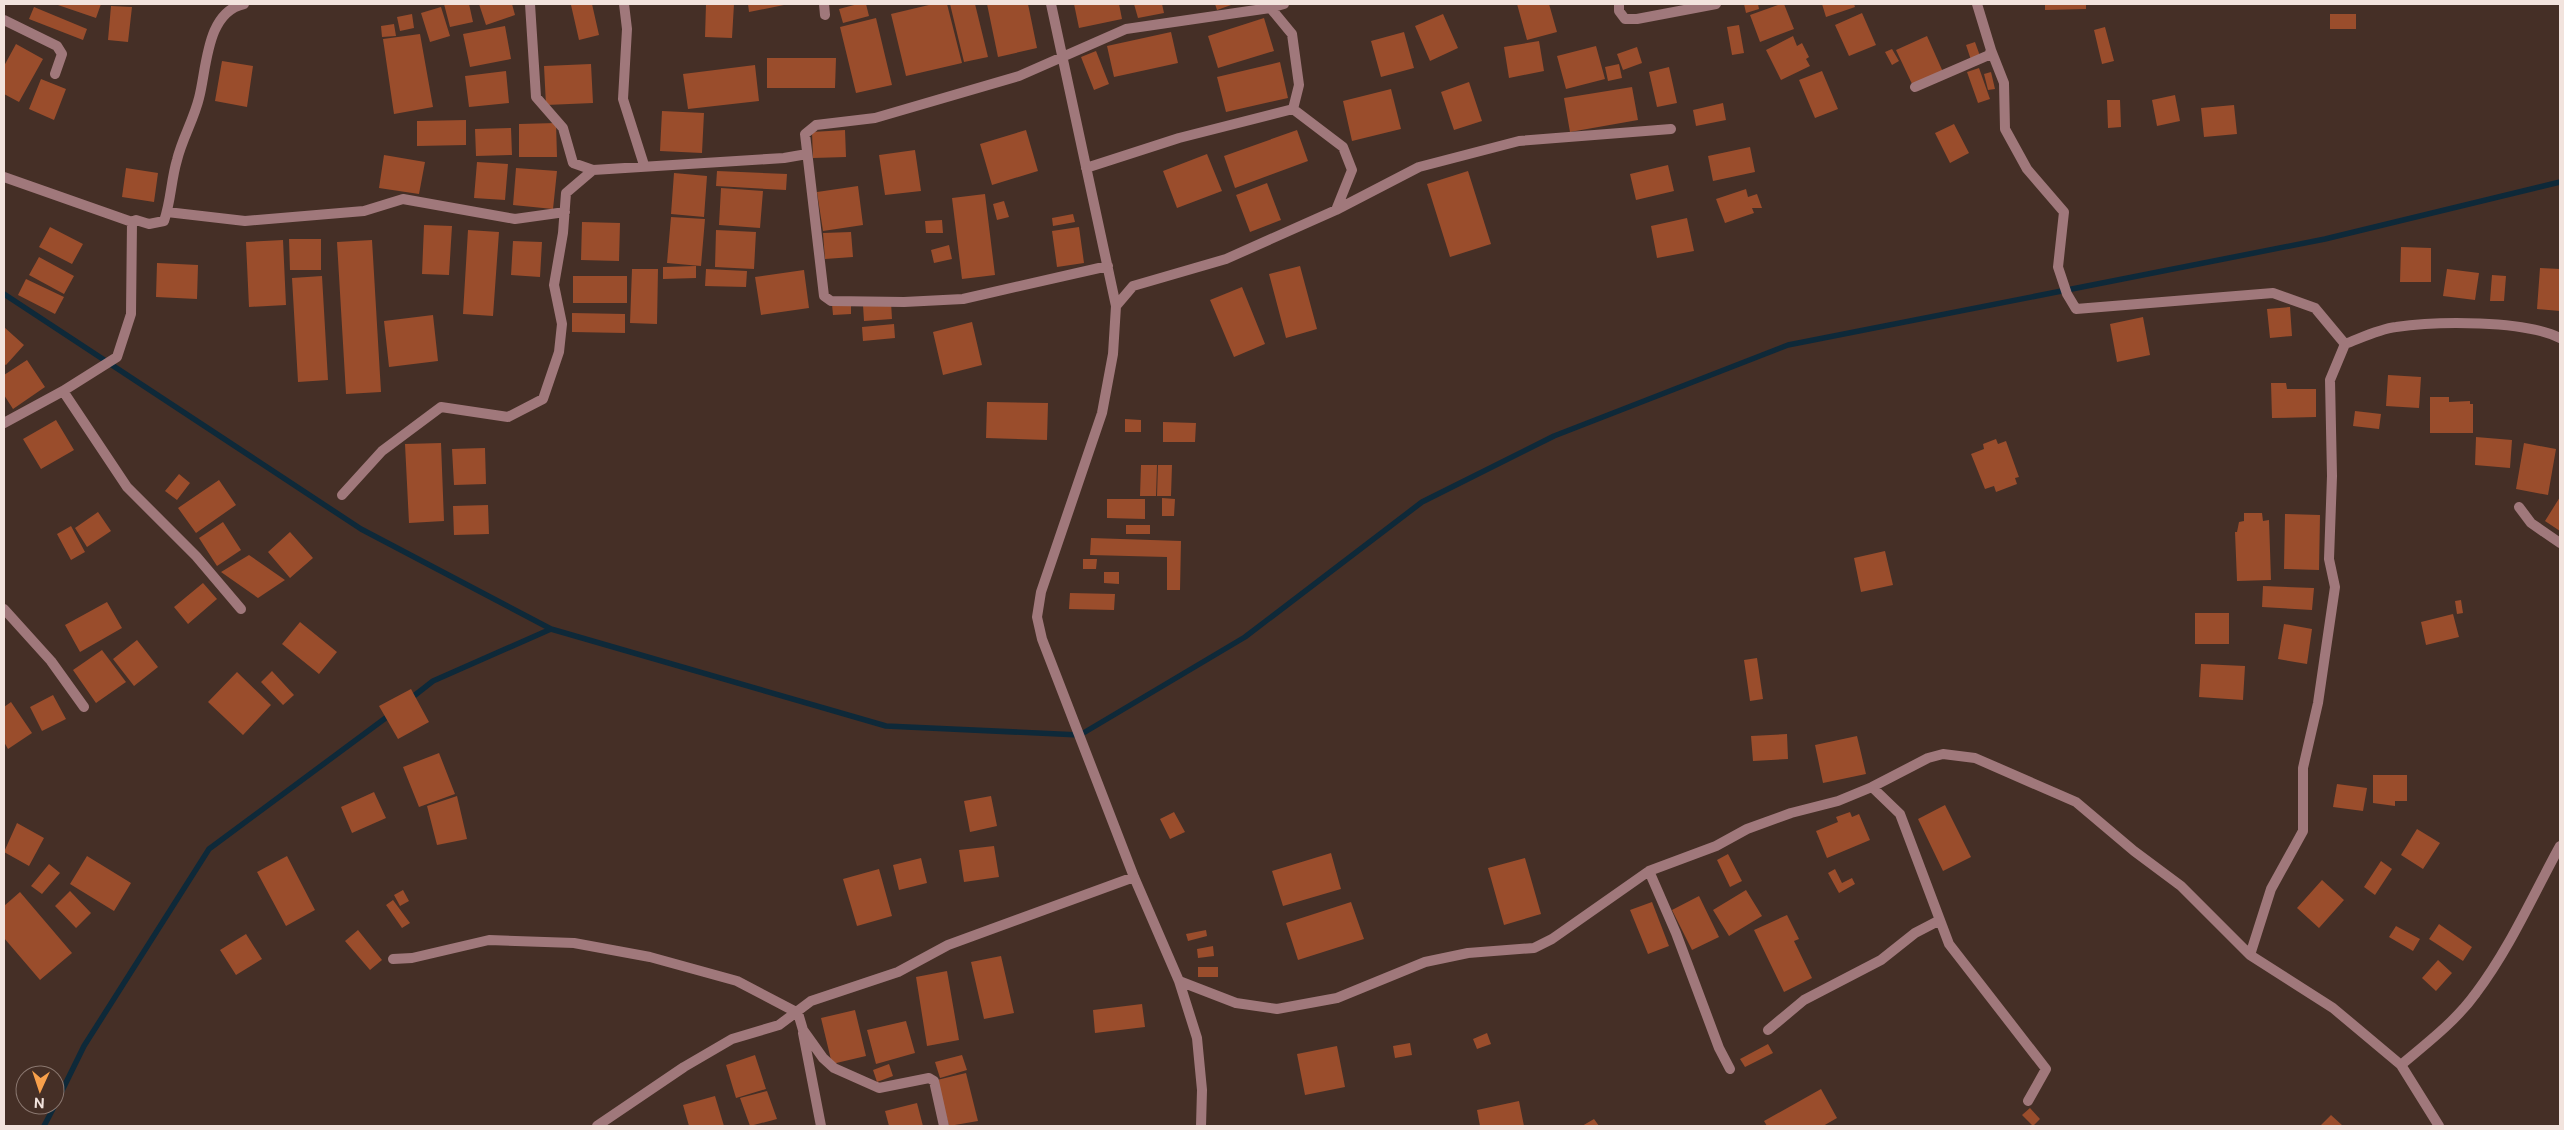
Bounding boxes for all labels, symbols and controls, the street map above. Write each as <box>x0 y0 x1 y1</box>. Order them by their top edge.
north arrow <box>15 1065 65 1115</box>
text: N <box>33 1095 45 1111</box>

